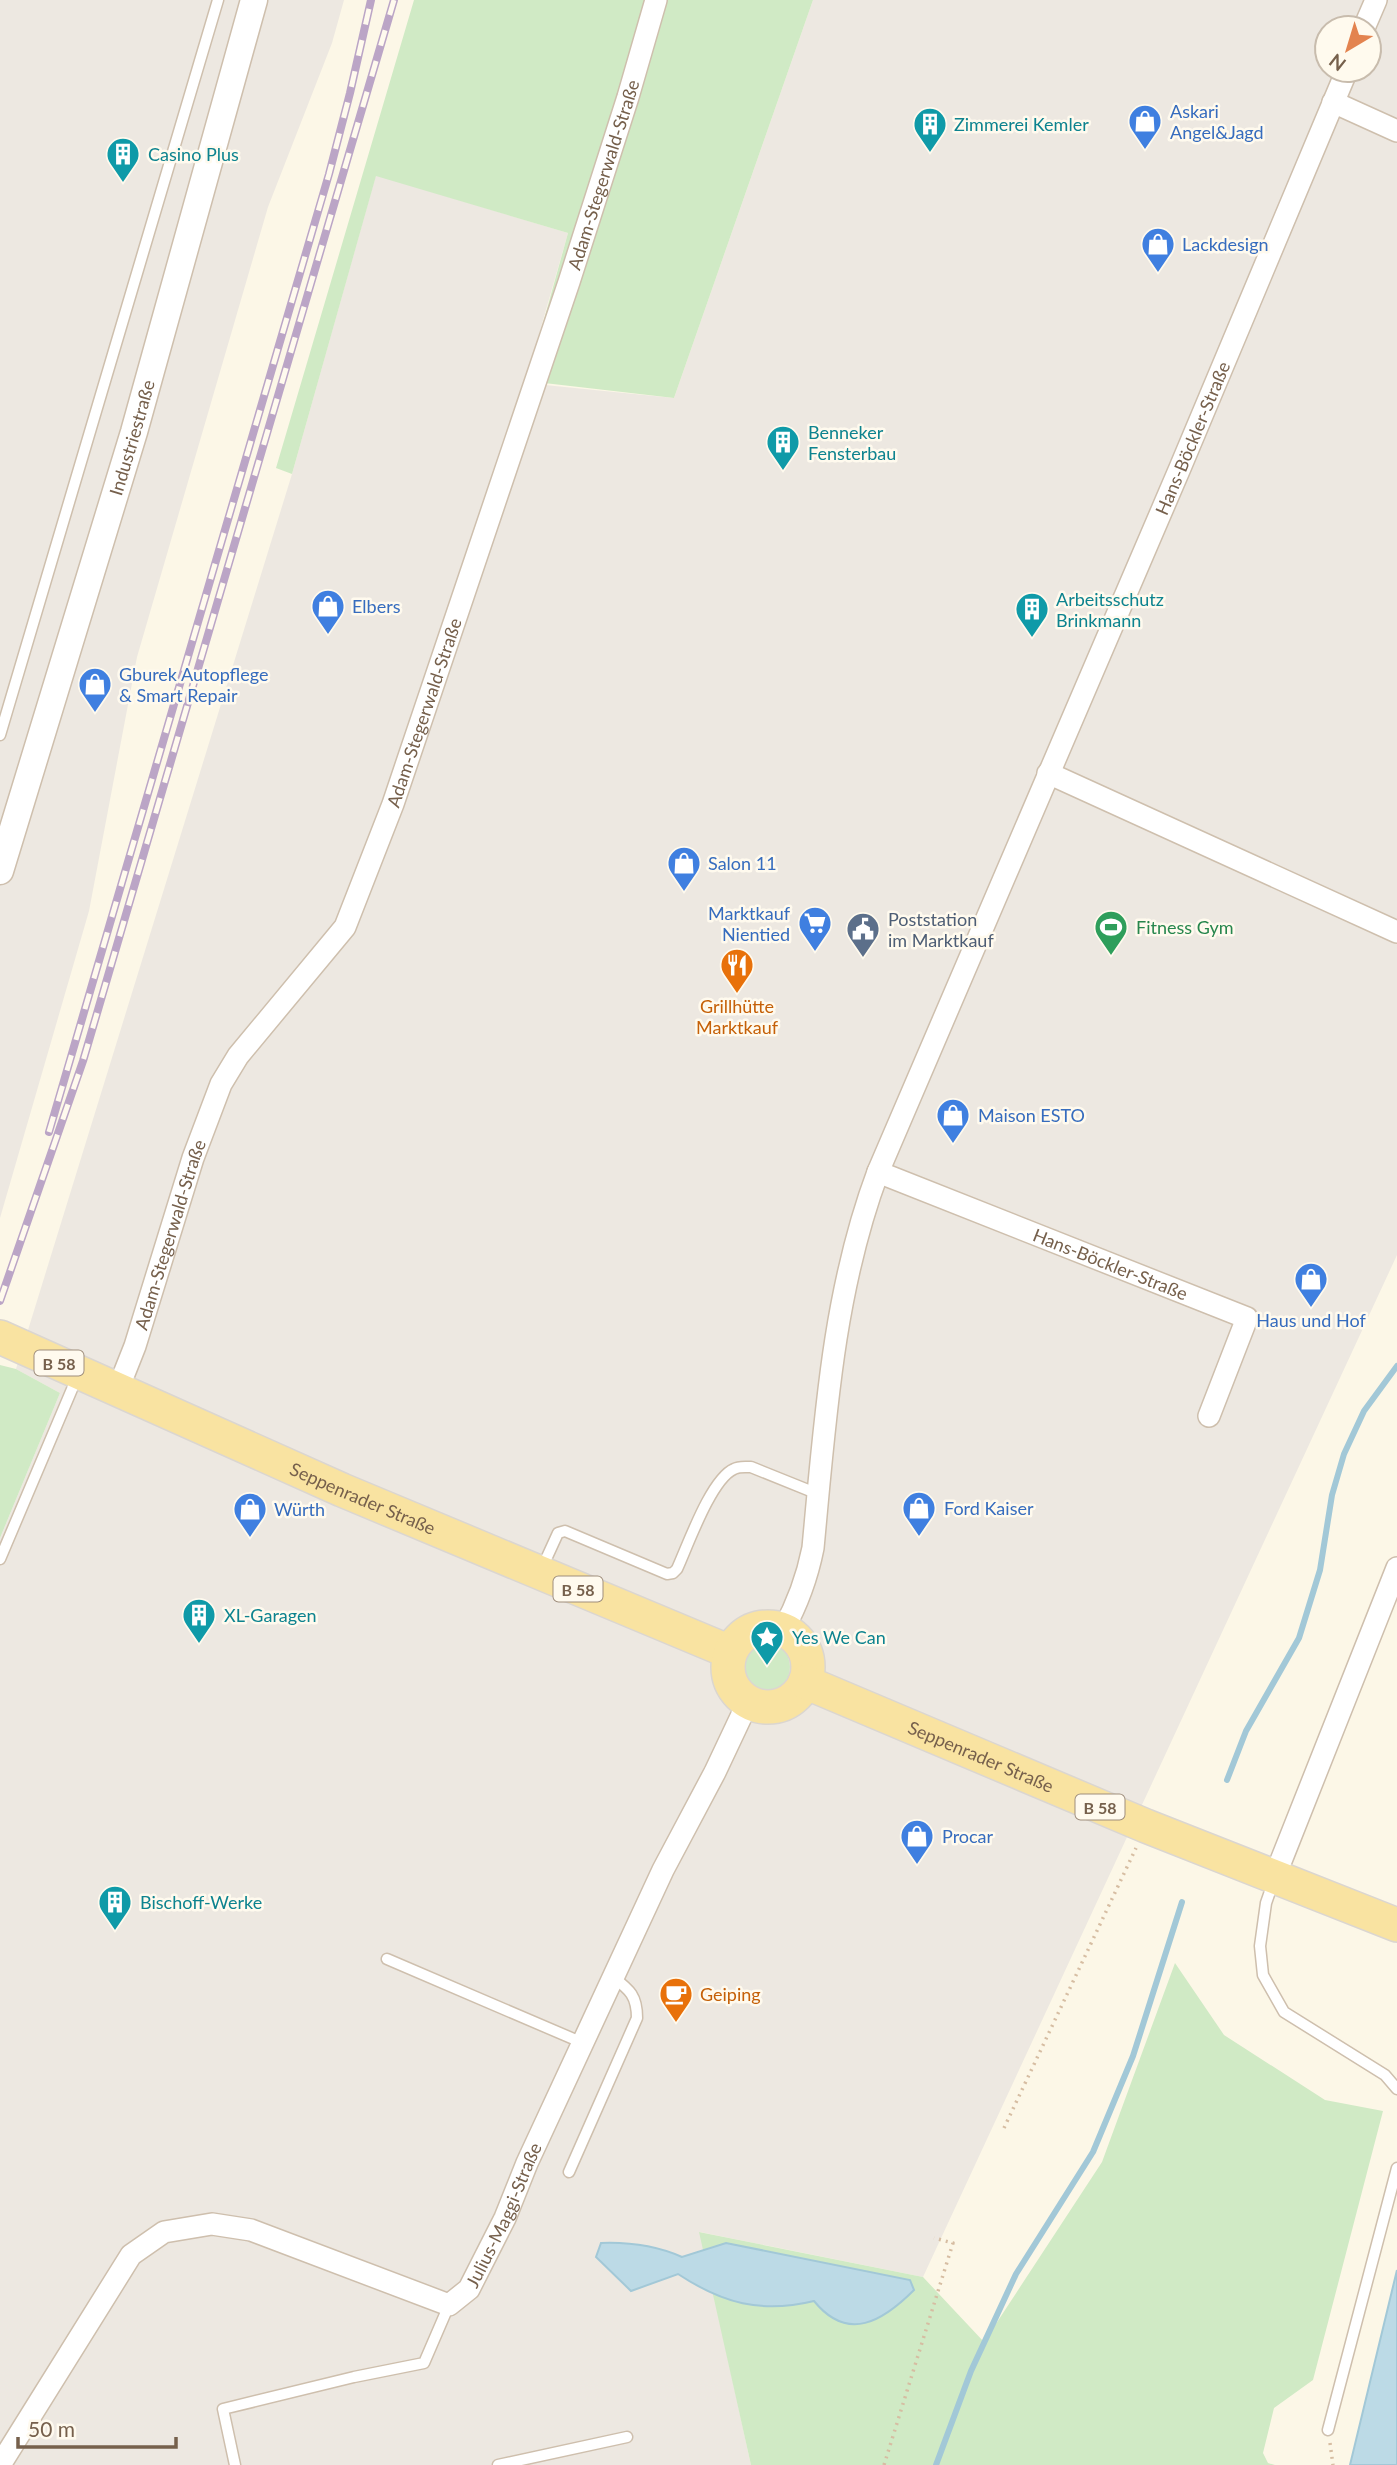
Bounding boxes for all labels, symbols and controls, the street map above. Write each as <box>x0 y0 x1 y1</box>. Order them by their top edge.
north arrow <box>1313 14 1383 84</box>
text: N <box>1324 49 1350 76</box>
street label: Adam-Stegerwald-Straße <box>563 77 643 273</box>
place label: Askari Angel&Jagd <box>1170 100 1264 143</box>
shop icon: Askari Angel&Jagd <box>1126 102 1164 151</box>
building icon: Zimmerei Kemler <box>911 105 949 154</box>
place label: Zimmerei Kemler <box>954 113 1089 135</box>
building icon: Casino Plus <box>104 135 142 184</box>
place label: Casino Plus <box>148 143 239 165</box>
shop icon: Lackdesign <box>1139 225 1177 274</box>
place label: Lackdesign <box>1182 233 1269 255</box>
street label: Hans-Böckler-Straße <box>1150 358 1234 518</box>
street label: Industriestraße <box>104 377 159 498</box>
place label: Benneker Fensterbau <box>808 421 896 464</box>
building icon: Benneker Fensterbau <box>764 423 802 472</box>
shop icon: Elbers <box>309 587 347 636</box>
place label: Arbeitsschutz Brinkmann <box>1056 588 1164 631</box>
building icon: Arbeitsschutz Brinkmann <box>1013 590 1051 639</box>
place label: Elbers <box>352 595 401 617</box>
street label: Adam-Stegerwald-Straße <box>382 615 466 810</box>
place label: Gburek Autopflege & Smart Repair <box>119 663 268 706</box>
shop icon: Gburek Autopflege & Smart Repair <box>76 665 114 714</box>
shop icon: Salon 11 <box>665 844 703 893</box>
place label: Salon 11 <box>708 852 777 874</box>
place label: Marktkauf Nientied <box>708 902 791 945</box>
supermarket icon: Marktkauf Nientied <box>796 904 834 953</box>
place label: Poststation im Marktkauf <box>888 908 994 951</box>
sports icon: Fitness Gym <box>1092 908 1130 957</box>
public building icon: Poststation im Marktkauf <box>844 910 882 959</box>
place label: Fitness Gym <box>1136 916 1234 938</box>
restaurant icon: Grillhütte Marktkauf <box>718 946 756 995</box>
place label: Grillhütte Marktkauf <box>696 995 779 1038</box>
shop icon: Maison ESTO <box>934 1096 972 1145</box>
place label: Maison ESTO <box>978 1104 1085 1126</box>
street label: Adam-Stegerwald-Straße <box>130 1136 210 1332</box>
street label: Hans-Böckler-Straße <box>1030 1224 1191 1304</box>
shop icon: Haus und Hof <box>1292 1260 1330 1309</box>
place label: Haus und Hof <box>1256 1309 1366 1331</box>
road number: B 58 <box>34 1350 84 1376</box>
street label: Seppenrader Straße <box>287 1457 439 1539</box>
shop icon: Ford Kaiser <box>900 1489 938 1538</box>
shop icon: Würth <box>231 1490 269 1539</box>
place label: Ford Kaiser <box>944 1497 1034 1519</box>
place label: Würth <box>274 1498 325 1520</box>
road number: B 58 <box>554 1576 602 1602</box>
building icon: XL-Garagen <box>180 1596 218 1645</box>
place label: XL-Garagen <box>224 1604 317 1626</box>
place icon: Yes We Can <box>748 1618 786 1667</box>
place label: Yes We Can <box>792 1626 886 1648</box>
street label: Seppenrader Straße <box>905 1716 1057 1797</box>
road number: B 58 <box>1076 1795 1124 1820</box>
shop icon: Procar <box>898 1817 936 1866</box>
place label: Procar <box>942 1825 994 1847</box>
building icon: Bischoff-Werke <box>96 1883 134 1932</box>
place label: Bischoff-Werke <box>140 1891 262 1913</box>
cafe icon: Geiping <box>657 1975 695 2024</box>
place label: Geiping <box>700 1983 761 2005</box>
street label: Julius-Maggi-Straße <box>461 2139 546 2291</box>
scale bar <box>18 2406 175 2450</box>
text: 50 m <box>28 2416 75 2441</box>

